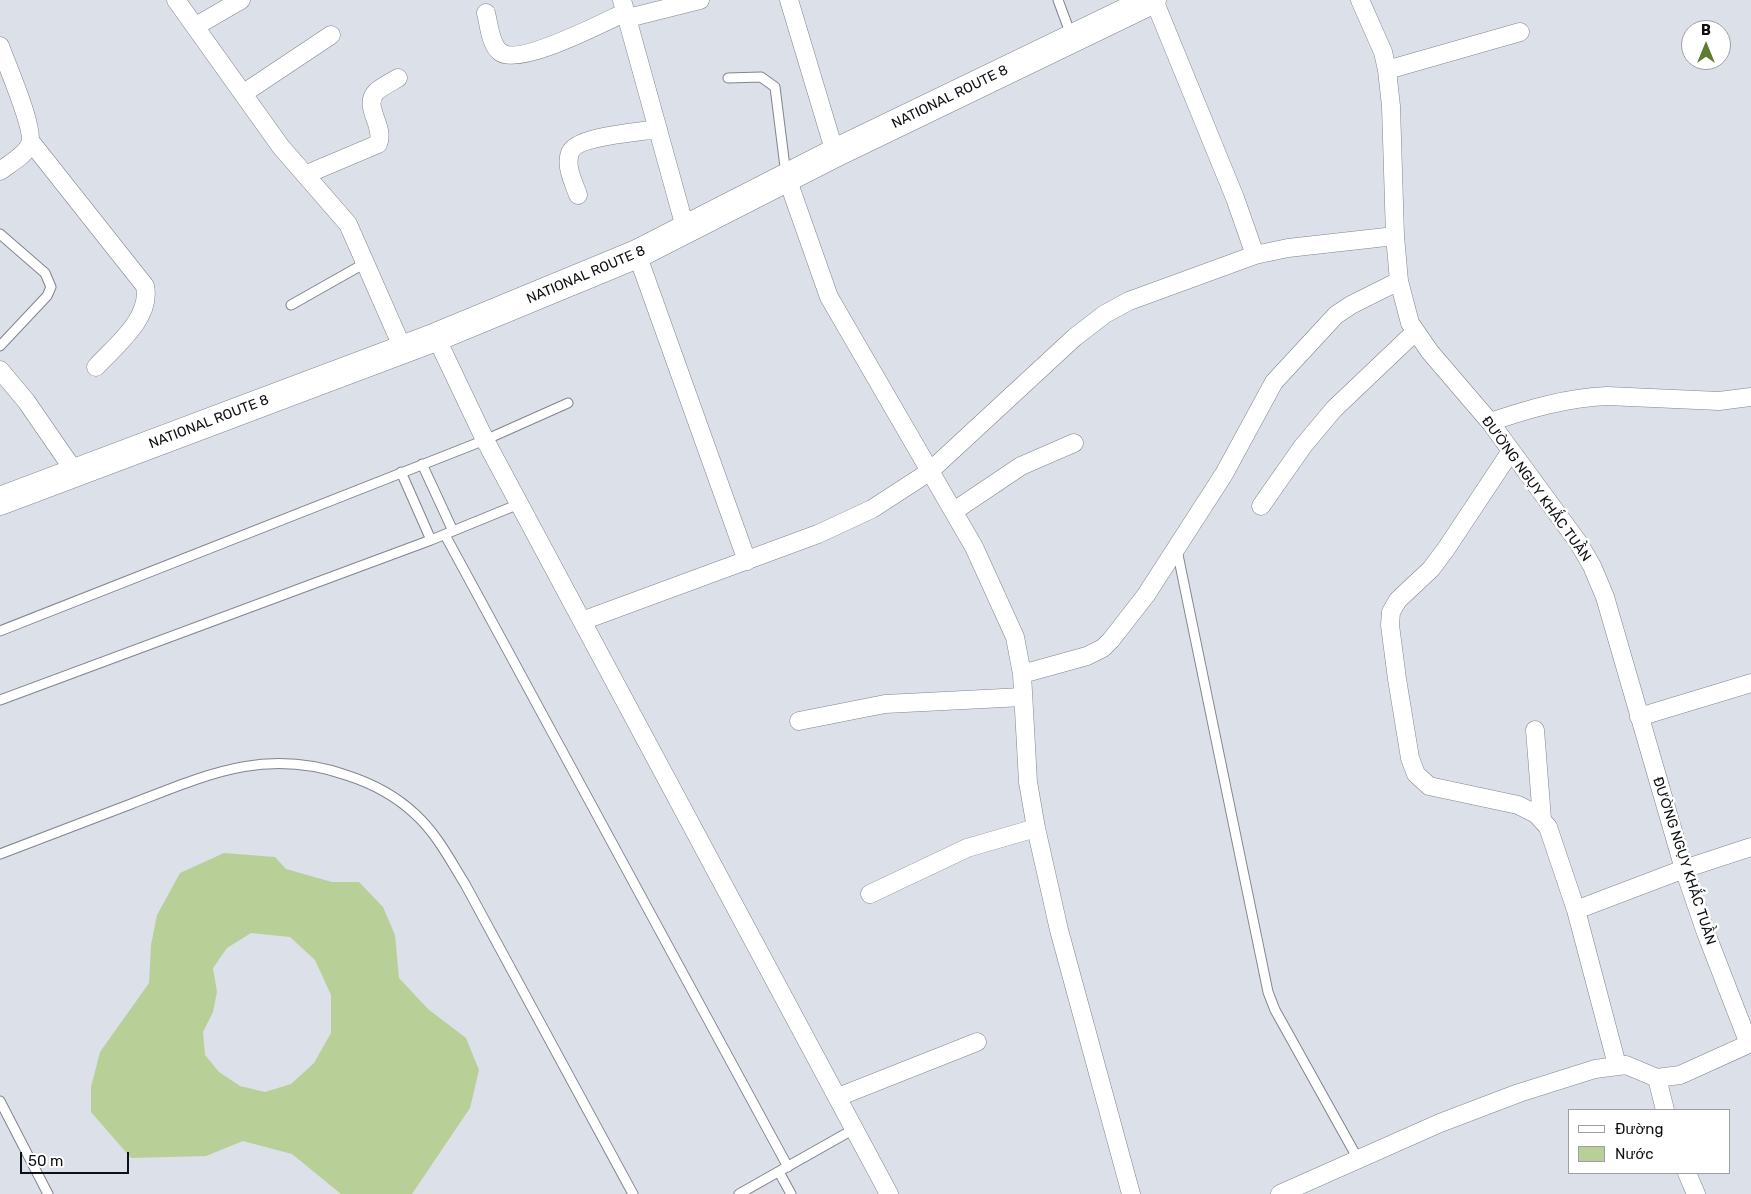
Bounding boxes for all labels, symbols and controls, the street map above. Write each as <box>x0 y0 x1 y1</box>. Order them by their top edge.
north arrow <box>1681 20 1731 70</box>
text: B <box>1701 22 1711 39</box>
street label: NATIONAL ROUTE 8 <box>889 62 1011 132</box>
street label: NATIONAL ROUTE 8 <box>524 242 648 308</box>
street label: NATIONAL ROUTE 8 <box>147 391 271 453</box>
street label: ĐƯỜNG NGỤY KHẮC TUẦN <box>1478 413 1594 565</box>
street label: ĐƯỜNG NGỤY KHẮC TUẦN <box>1649 775 1719 947</box>
legend <box>1568 1109 1731 1174</box>
text: Đường <box>1615 1120 1663 1138</box>
scale bar <box>22 1142 131 1174</box>
text: Nước <box>1615 1145 1654 1163</box>
text: 50 m <box>28 1152 63 1170</box>

